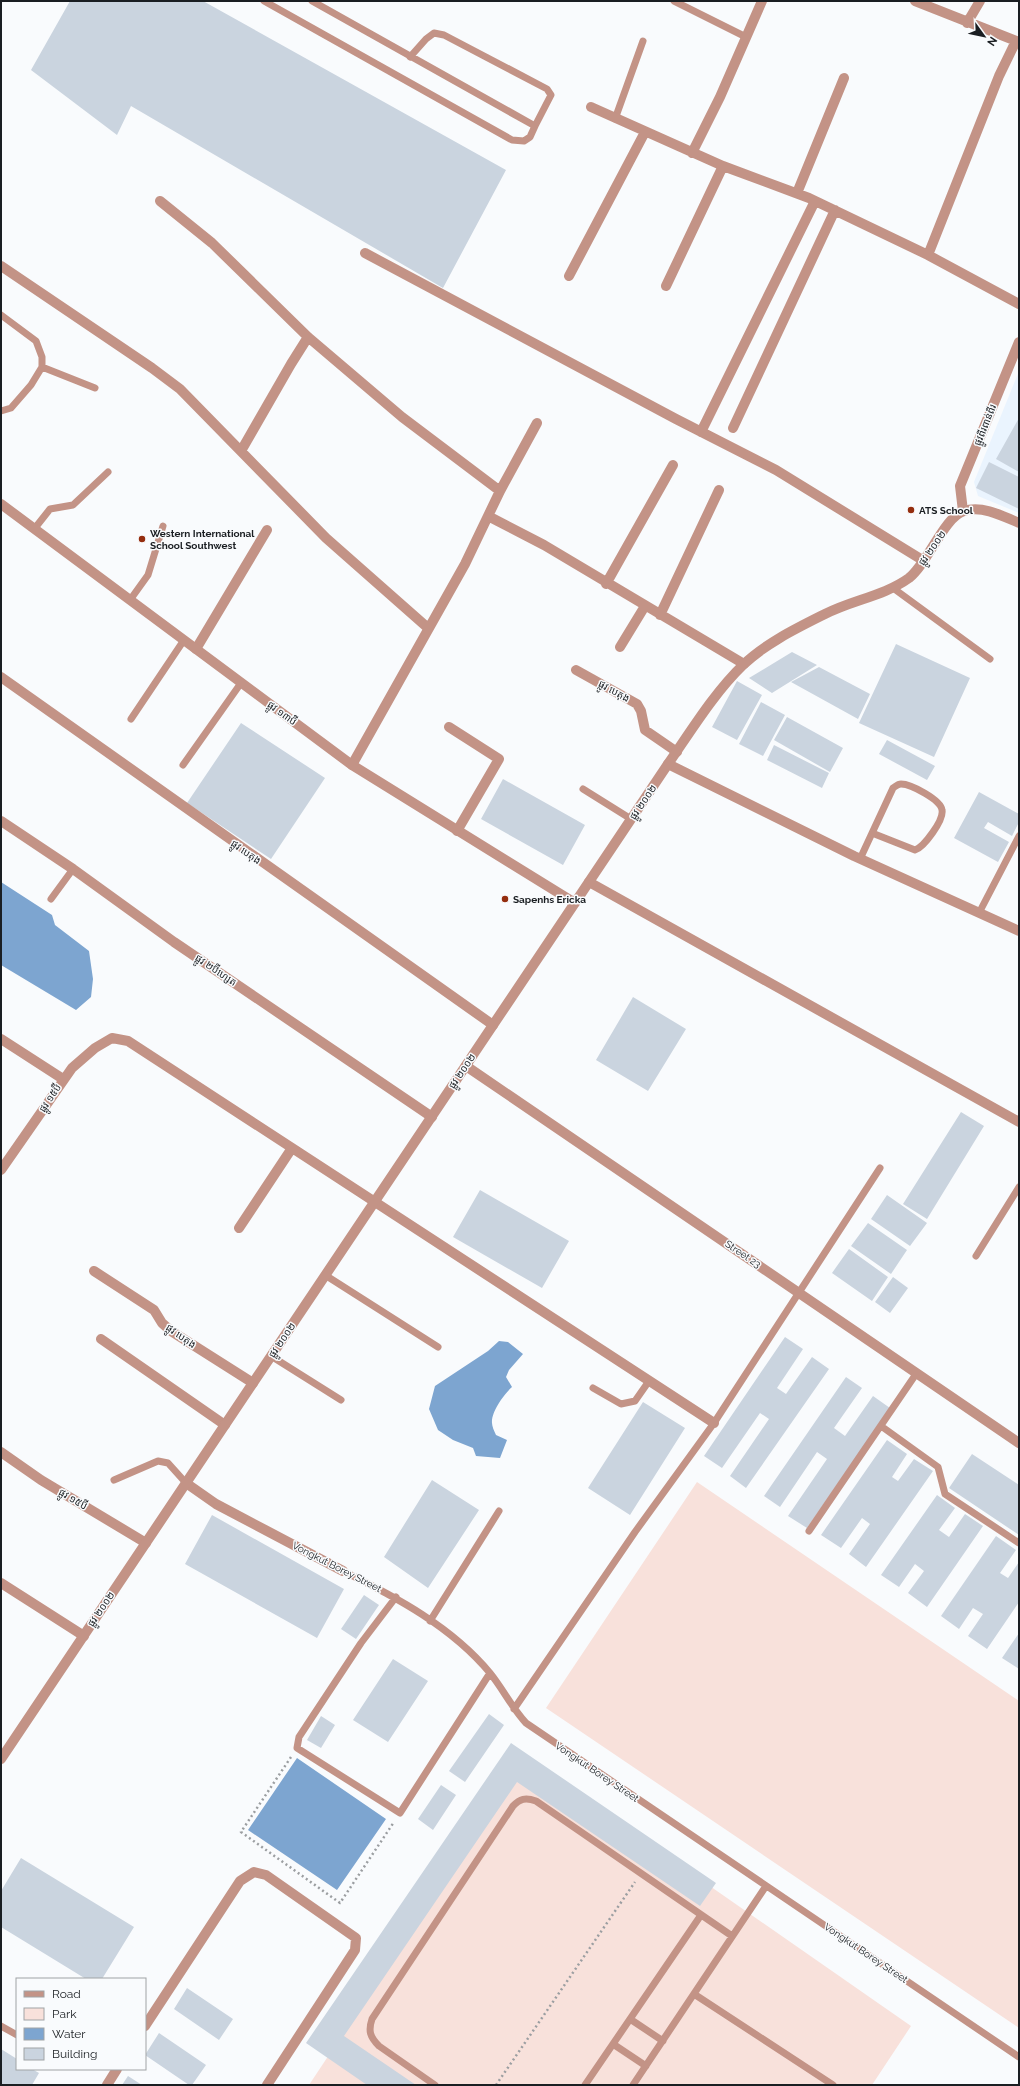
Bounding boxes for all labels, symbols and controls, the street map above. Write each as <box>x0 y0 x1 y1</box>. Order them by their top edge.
north arrow <box>964 16 1004 56</box>
text: N <box>984 34 1000 48</box>
street label: ផ្លូវពីរពាន់ពីរ <box>971 402 1002 449</box>
marker: ATS School <box>906 505 916 515</box>
place label: ATS School <box>919 505 974 516</box>
place label: Western International School Southwest <box>150 528 255 551</box>
street label: ផ្លូវ ២០០២ <box>916 529 951 570</box>
marker: Western International School Southwest <box>137 534 147 544</box>
street label: ផ្លូវ បេតុង <box>595 678 632 708</box>
street label: ផ្លូវ ១៣ប៊ី <box>263 697 300 730</box>
street label: ផ្លូវ ២០០២ <box>627 782 662 824</box>
street label: ផ្លូវ បេតុង <box>227 838 263 870</box>
marker: Sapenhs Ericka <box>500 894 510 904</box>
place label: Sapenhs Ericka <box>513 894 586 905</box>
street label: ផ្លូវ ២ប៊ីហ្សេត <box>191 950 240 991</box>
street label: ផ្លូវ ២០០២ <box>446 1051 481 1093</box>
street label: ផ្លូវ ១៥ប៊ី <box>35 1081 67 1116</box>
street label: Street 23 <box>723 1238 763 1270</box>
street label: ផ្លូវ ២០០២ <box>266 1320 301 1362</box>
street label: ផ្លូវ បេតុង <box>162 1322 198 1354</box>
street label: ផ្លូវ ១៥ប៊ី <box>55 1484 90 1515</box>
street label: Vongkut Borey Street <box>291 1540 384 1595</box>
street label: ផ្លូវ ២០០២ <box>85 1589 120 1631</box>
street label: Vongkut Borey Street <box>553 1740 641 1804</box>
street label: Vongkut Borey Street <box>822 1921 910 1985</box>
legend <box>16 1978 146 2070</box>
text: Road <box>52 1987 81 2001</box>
text: Park <box>52 2007 77 2021</box>
text: Water <box>52 2027 86 2041</box>
text: Building <box>52 2047 98 2061</box>

